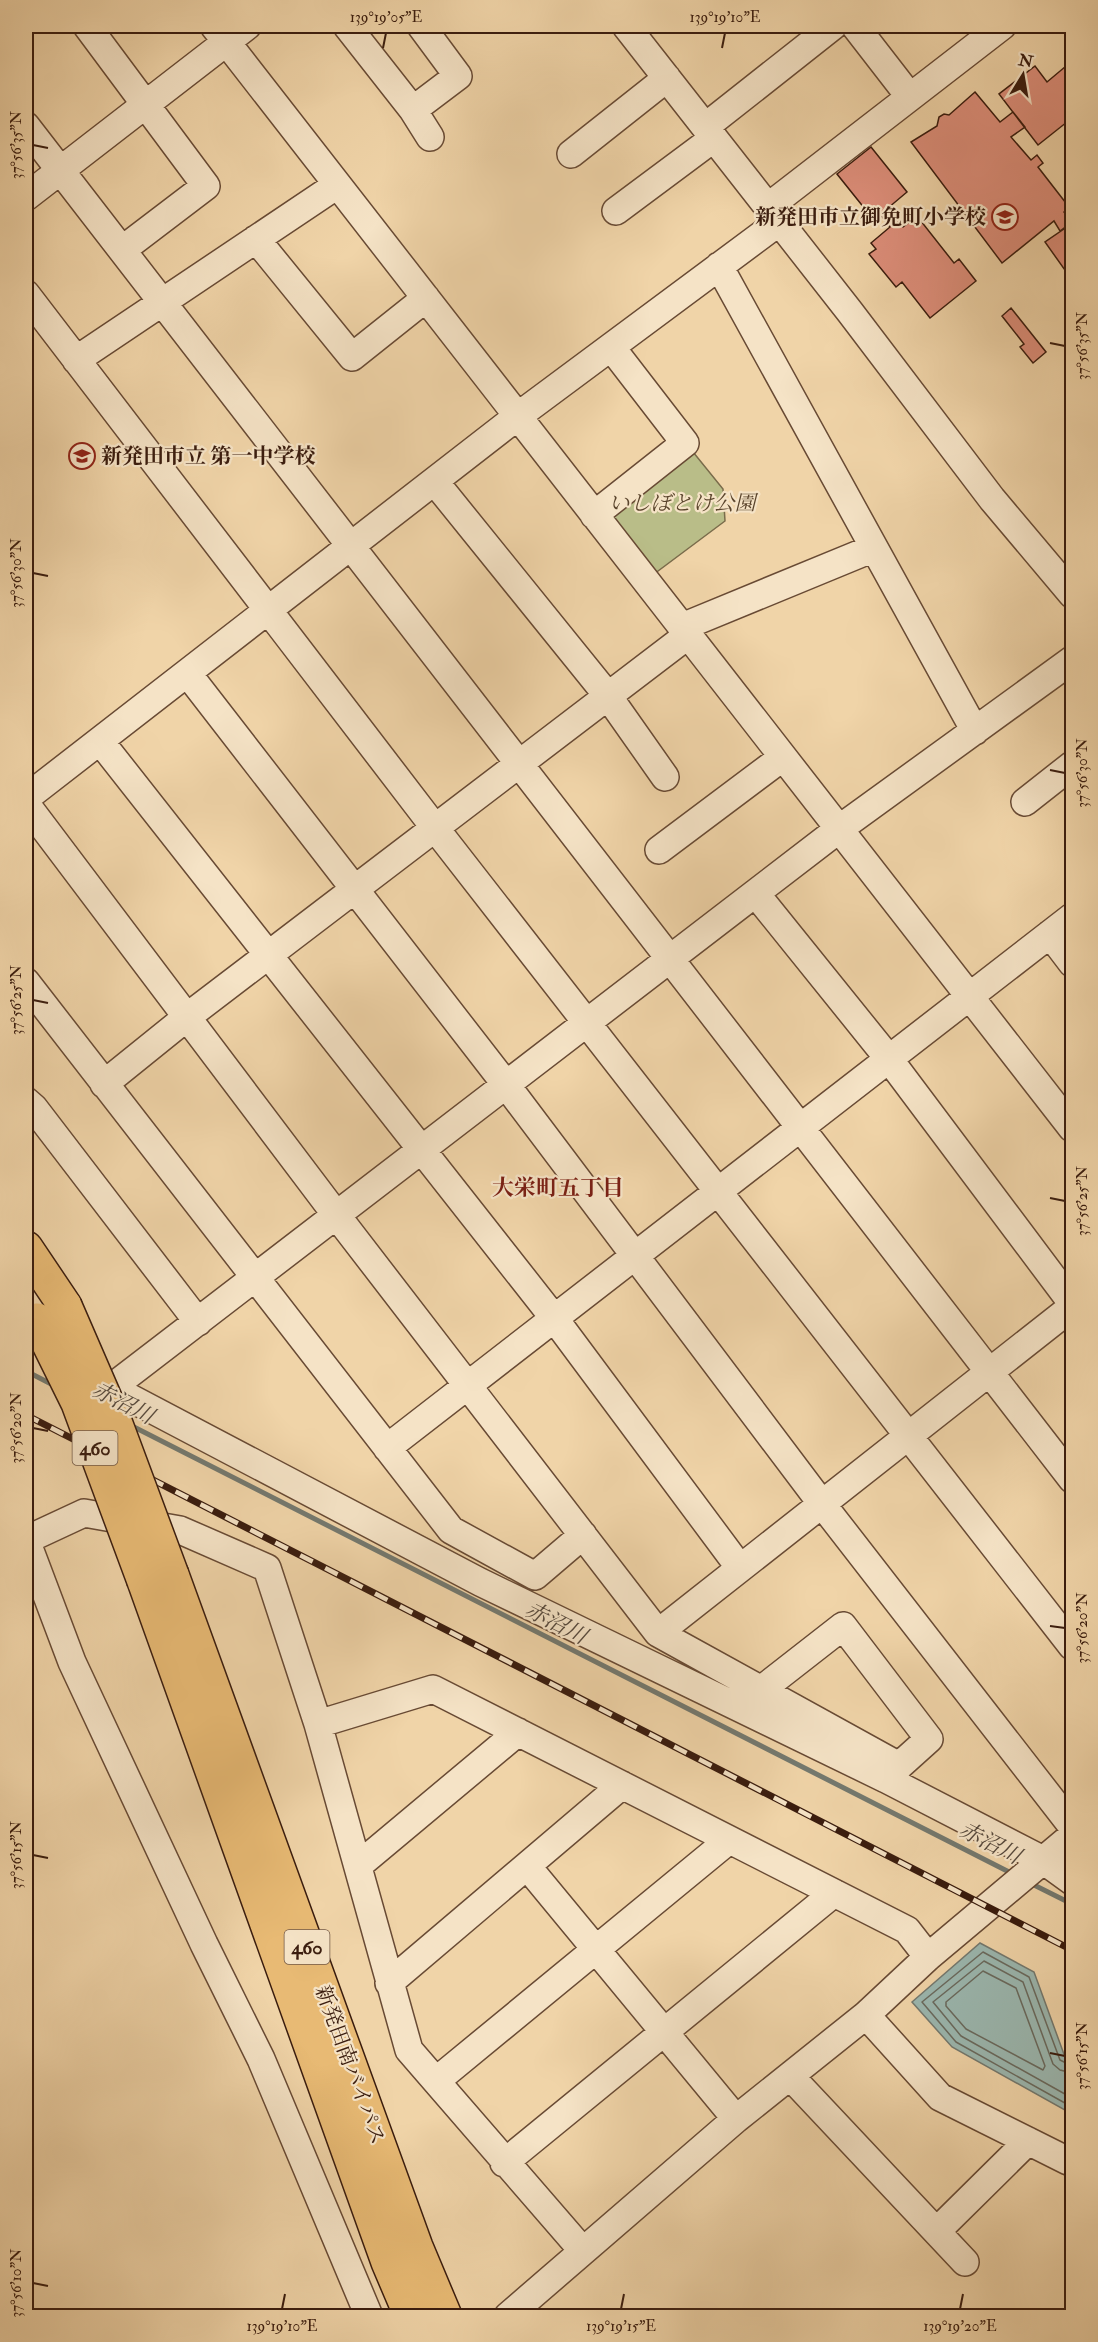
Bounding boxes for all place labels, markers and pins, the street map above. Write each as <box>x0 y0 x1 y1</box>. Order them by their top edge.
school or university icon: 新発田市立御免町小学校 <box>990 202 1020 232</box>
place label: 新発田市立御免町小学校 <box>755 204 986 231</box>
school or university icon: 新発田市立 第一中学校 <box>67 441 97 471</box>
place label: 新発田市立 第一中学校 <box>101 443 315 470</box>

